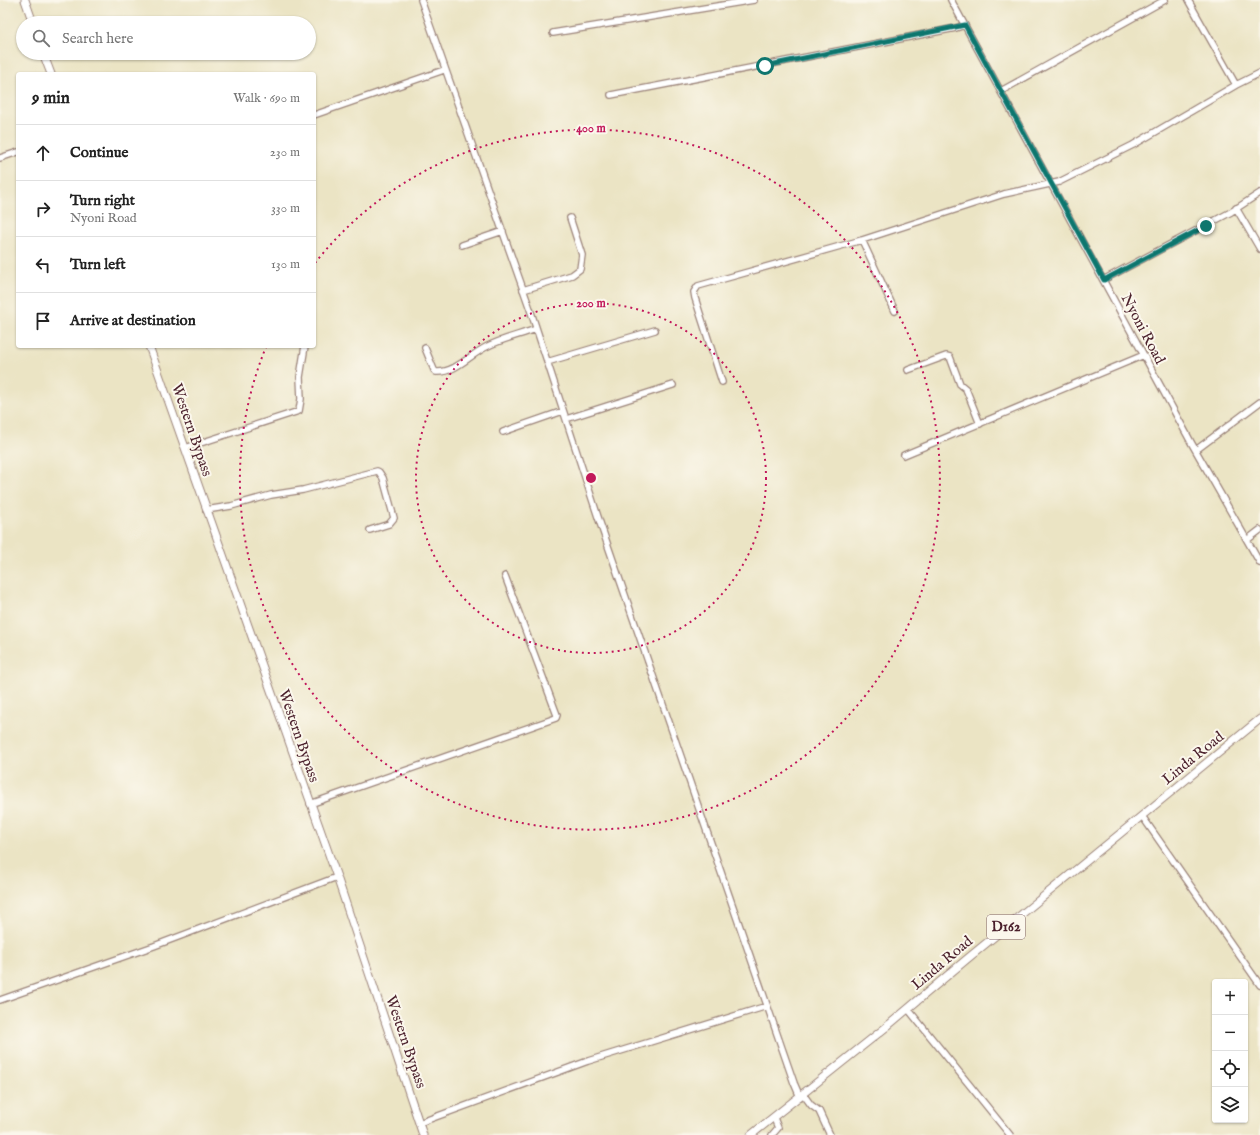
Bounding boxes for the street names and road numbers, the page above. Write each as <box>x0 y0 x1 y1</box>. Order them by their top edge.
street label: Nyoni Road <box>1117 291 1170 368</box>
street label: Western Bypass <box>167 381 217 479</box>
street label: Western Bypass <box>274 687 324 785</box>
street label: Linda Road <box>1158 727 1229 789</box>
road number: D162 <box>987 915 1025 939</box>
street label: Linda Road <box>907 931 977 994</box>
street label: Western Bypass <box>381 993 431 1091</box>

